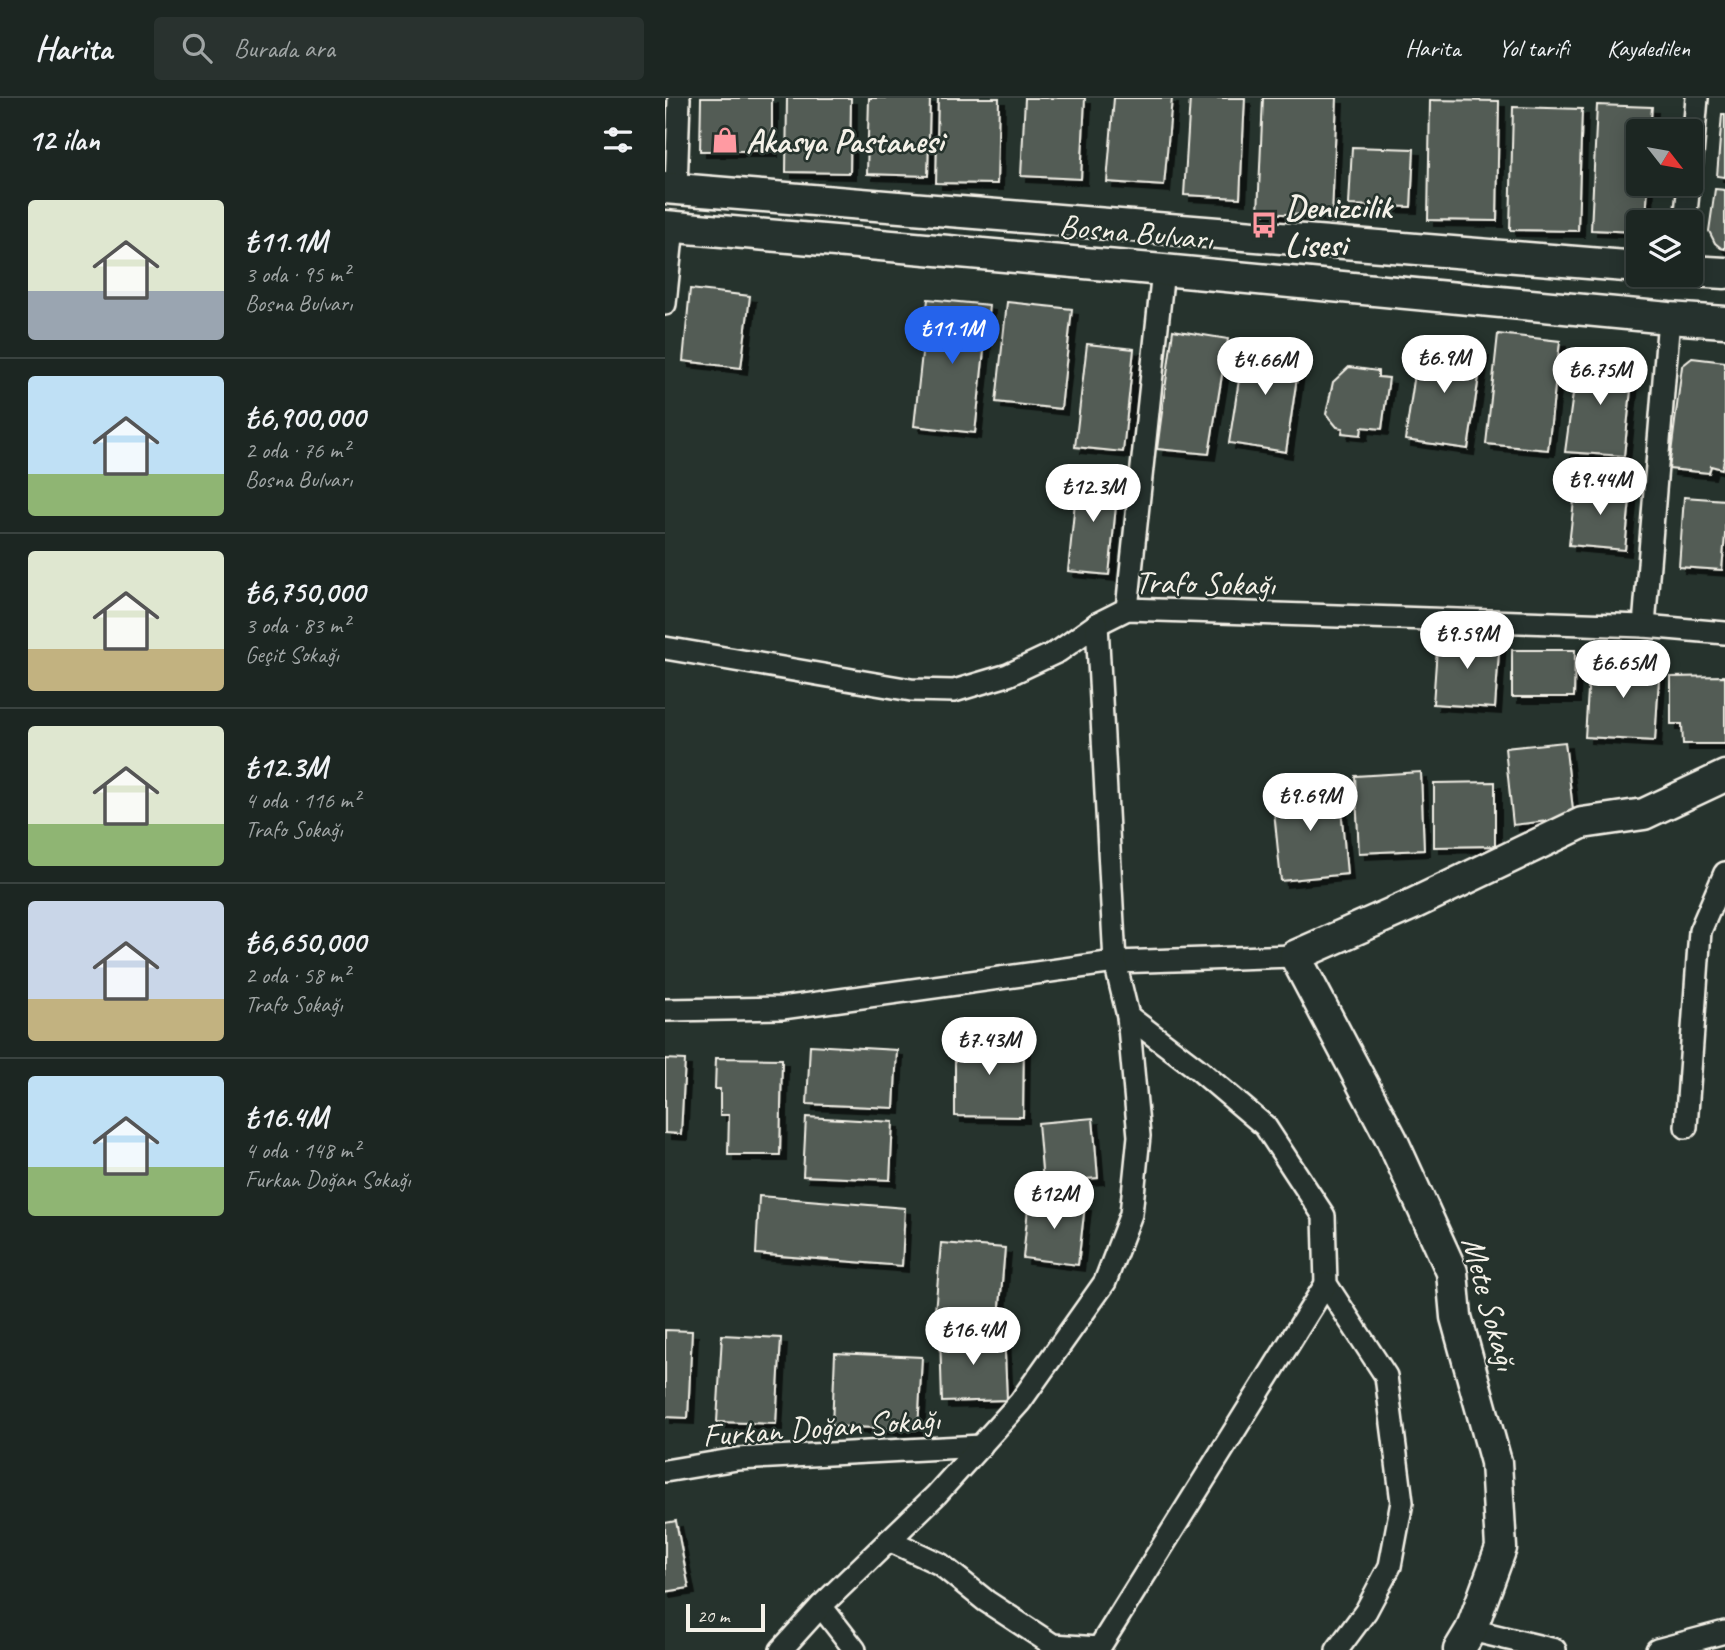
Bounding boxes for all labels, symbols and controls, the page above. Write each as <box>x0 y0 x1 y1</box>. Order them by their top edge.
search box <box>154 17 644 80</box>
text: Harita <box>35 27 112 69</box>
icon: search <box>178 29 216 67</box>
text: Burada ara <box>234 32 335 65</box>
text: Harita <box>1405 33 1460 63</box>
text: Yol tarifi <box>1498 33 1569 63</box>
text: Kaydedilen <box>1607 33 1690 63</box>
north arrow <box>1626 119 1703 196</box>
map controls <box>1626 119 1703 287</box>
place label: Akasya Pastanesi <box>746 120 948 162</box>
text: 12 ilan <box>28 121 100 159</box>
icon: filters <box>599 121 637 159</box>
shop icon: Akasya Pastanesi <box>710 125 740 155</box>
place label: Denizcilik Lisesi <box>1285 186 1394 266</box>
street label: Bosna Bulvarı <box>1057 204 1216 260</box>
bus stop icon: Denizcilik Lisesi <box>1249 210 1279 240</box>
button: layers <box>1626 210 1703 287</box>
text: ₺11.1M <box>245 222 327 260</box>
icon: home <box>84 228 168 312</box>
text: 3 oda · 95 m² <box>245 260 349 289</box>
text: Bosna Bulvarı <box>245 289 352 318</box>
pin: ₺11.1M <box>895 306 1009 366</box>
text: ₺11.1M <box>921 314 983 343</box>
pin: ₺6.9M <box>1395 336 1493 395</box>
pin: ₺4.66M <box>1208 338 1322 397</box>
text: ₺6.9M <box>1418 343 1470 372</box>
text: ₺4.66M <box>1233 345 1297 374</box>
pin: ₺6.75M <box>1543 348 1657 407</box>
text: ₺6.75M <box>1569 355 1631 384</box>
text: ₺6,900,000 <box>245 398 365 436</box>
icon: home <box>84 404 168 488</box>
text: 2 oda · 76 m² <box>245 436 349 465</box>
pin: ₺9.44M <box>1543 458 1657 517</box>
pin: ₺12.3M <box>1036 464 1150 524</box>
text: Bosna Bulvarı <box>245 465 352 494</box>
text: ₺9.44M <box>1569 465 1631 494</box>
text: ₺12.3M <box>1062 472 1124 501</box>
street label: Trafo Sokağı <box>1135 561 1277 605</box>
text: ₺6,750,000 <box>245 573 365 611</box>
icon: home <box>84 579 168 663</box>
text: 3 oda · 83 m² <box>245 611 349 640</box>
pin: ₺9.59M <box>1410 612 1524 671</box>
text: ₺9.59M <box>1436 619 1498 648</box>
text: Geçit Sokağı <box>245 640 339 669</box>
pin: ₺6.65M <box>1566 640 1680 700</box>
text: ₺6.65M <box>1591 648 1655 677</box>
text: ₺12.3M <box>245 748 327 786</box>
icon: home <box>84 754 168 838</box>
pin: ₺9.69M <box>1253 774 1367 833</box>
text: ₺9.69M <box>1279 781 1341 810</box>
text: 4 oda · 116 m² <box>245 786 360 815</box>
text: Trafo Sokağı <box>245 815 343 844</box>
text: ₺6,650,000 <box>245 923 366 961</box>
icon: home <box>84 929 168 1013</box>
text: 2 oda · 58 m² <box>245 961 349 990</box>
text: Trafo Sokağı <box>245 990 343 1019</box>
pin: ₺7.43M <box>932 1018 1046 1077</box>
text: ₺7.43M <box>958 1025 1020 1054</box>
text: ₺16.4M <box>245 1098 327 1136</box>
icon: home <box>84 1104 168 1188</box>
text: 4 oda · 148 m² <box>245 1136 360 1165</box>
text: Furkan Doğan Sokağı <box>245 1165 411 1194</box>
pin: ₺12M <box>1013 1172 1095 1231</box>
text: ₺12M <box>1030 1179 1078 1208</box>
street label: Mete Sokağı <box>1452 1232 1528 1376</box>
pin: ₺16.4M <box>916 1308 1030 1367</box>
text: ₺16.4M <box>941 1315 1005 1344</box>
street label: Furkan Doğan Sokağı <box>701 1398 943 1456</box>
scale bar <box>686 1601 765 1633</box>
text: 20 m <box>697 1604 729 1628</box>

